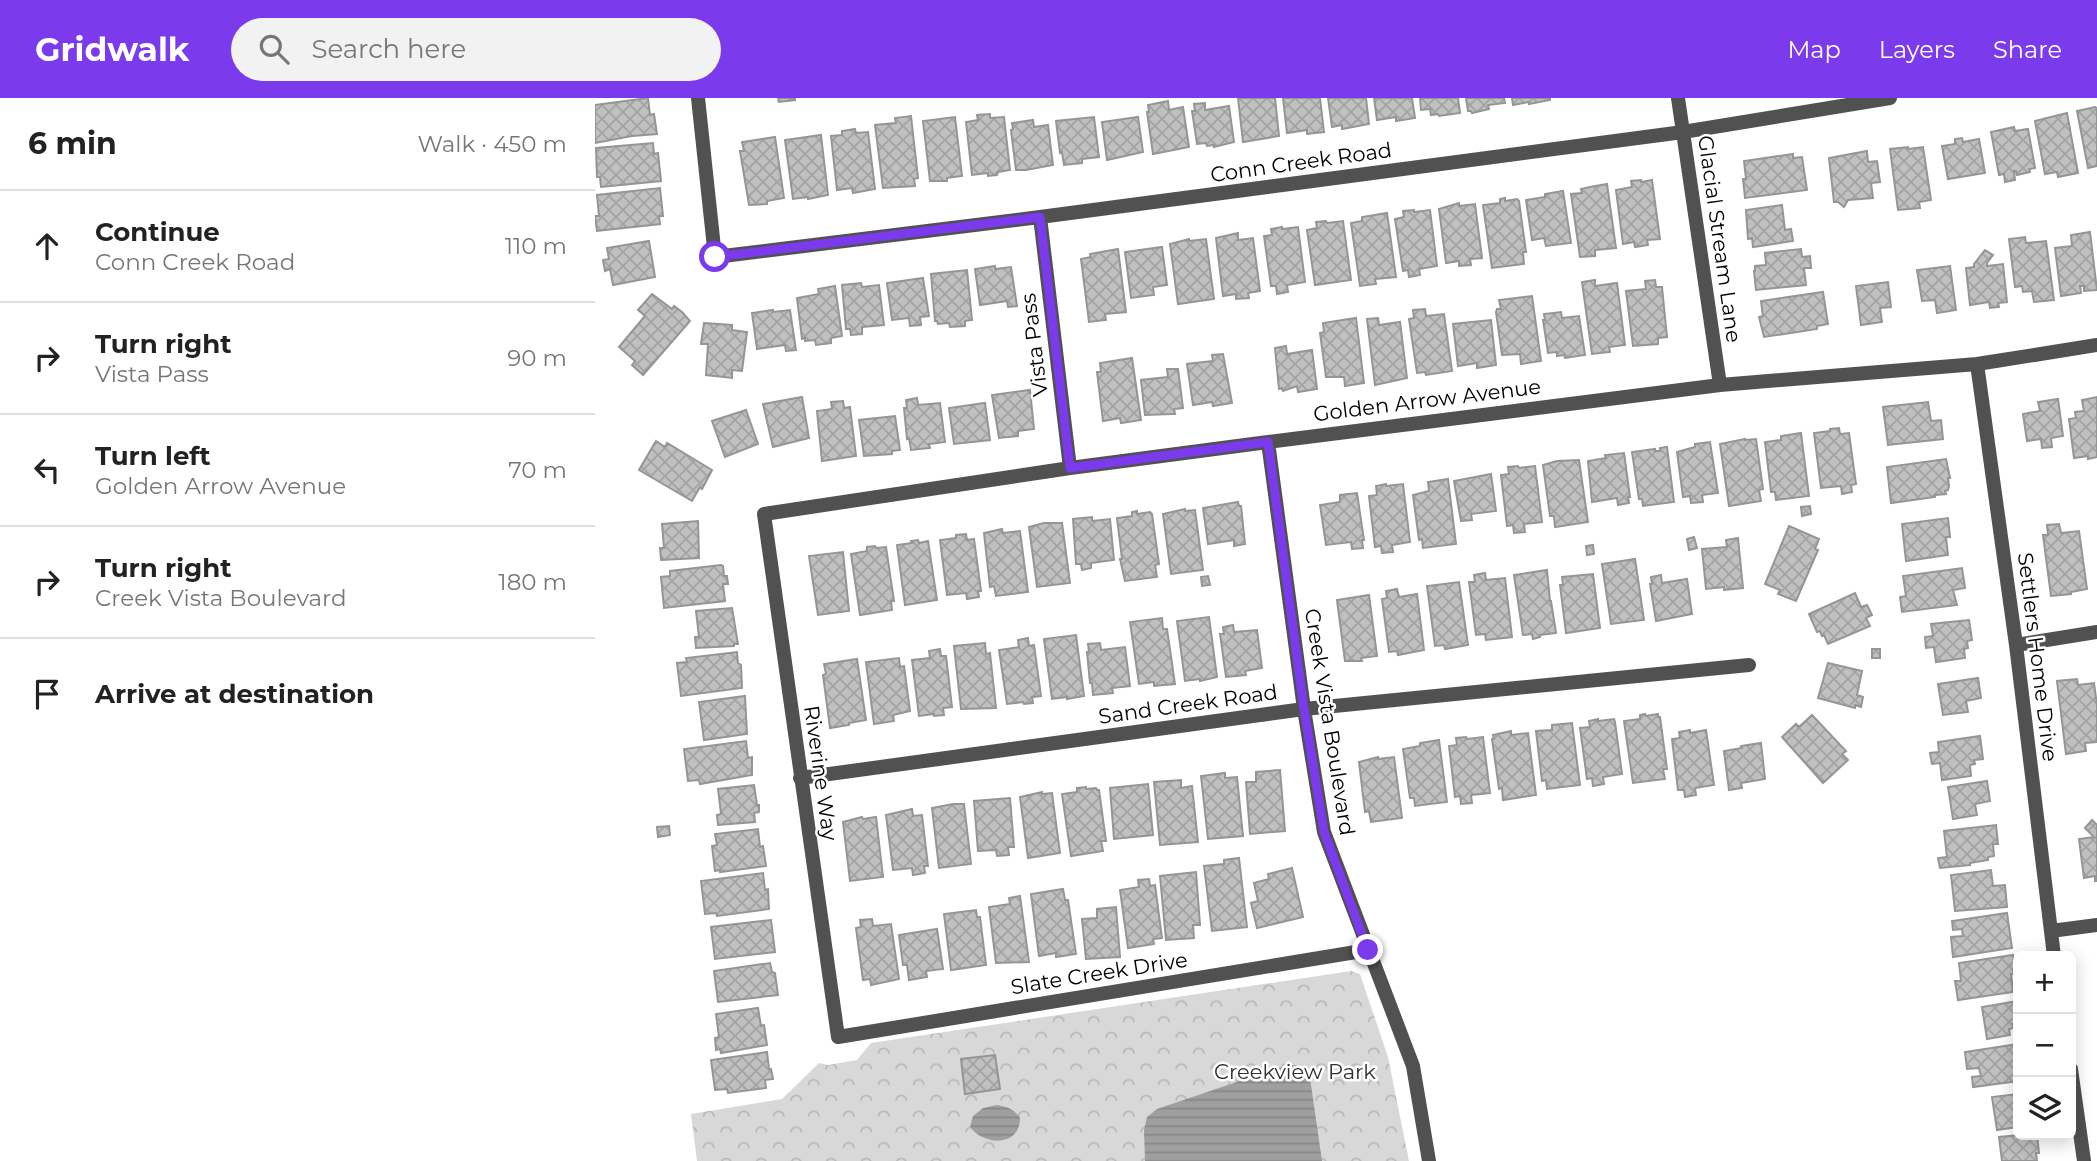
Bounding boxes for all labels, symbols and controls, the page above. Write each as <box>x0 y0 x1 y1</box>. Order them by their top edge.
search box <box>231 18 721 81</box>
text: Gridwalk <box>35 29 189 69</box>
icon: search <box>255 30 293 68</box>
text: Search here <box>311 33 466 65</box>
text: Map <box>1787 35 1841 64</box>
text: Layers <box>1879 35 1955 64</box>
text: Share <box>1993 35 2062 64</box>
text: 6 min <box>28 125 117 162</box>
text: Walk · 450 m <box>418 130 567 158</box>
street label: Glacial Stream Lane <box>1693 134 1747 344</box>
street label: Conn Creek Road <box>1209 137 1393 187</box>
text: Continue <box>95 216 220 248</box>
icon: ahead <box>28 227 66 265</box>
text: 110 m <box>505 232 567 260</box>
route start <box>699 241 730 272</box>
text: Conn Creek Road <box>95 248 295 276</box>
street label: Vista Pass <box>1015 292 1053 398</box>
text: Turn right <box>95 328 231 360</box>
icon: right <box>28 339 66 377</box>
text: 90 m <box>507 344 567 372</box>
text: Vista Pass <box>95 360 209 388</box>
street label: Golden Arrow Avenue <box>1312 374 1542 426</box>
text: Turn left <box>95 440 211 472</box>
icon: left <box>28 451 66 489</box>
text: 70 m <box>508 456 567 484</box>
text: Golden Arrow Avenue <box>95 472 346 500</box>
street label: Settlers Home Drive <box>2013 551 2063 763</box>
text: Turn right <box>95 552 231 584</box>
icon: right <box>28 563 66 601</box>
text: 180 m <box>498 568 567 596</box>
text: Creek Vista Boulevard <box>95 584 347 612</box>
street label: Creek Vista Boulevard <box>1300 607 1360 837</box>
icon: arrive <box>28 675 66 713</box>
text: Arrive at destination <box>95 678 374 710</box>
street label: Sand Creek Road <box>1097 679 1279 729</box>
street label: Riverine Way <box>799 704 843 843</box>
route end <box>1352 934 1383 965</box>
street label: Slate Creek Drive <box>1009 947 1189 999</box>
map controls <box>2013 951 2076 1140</box>
button: + <box>2013 951 2076 1014</box>
button: − <box>2013 1014 2076 1077</box>
park label: Creekview Park <box>1214 1059 1376 1084</box>
button: layers <box>2013 1077 2076 1140</box>

